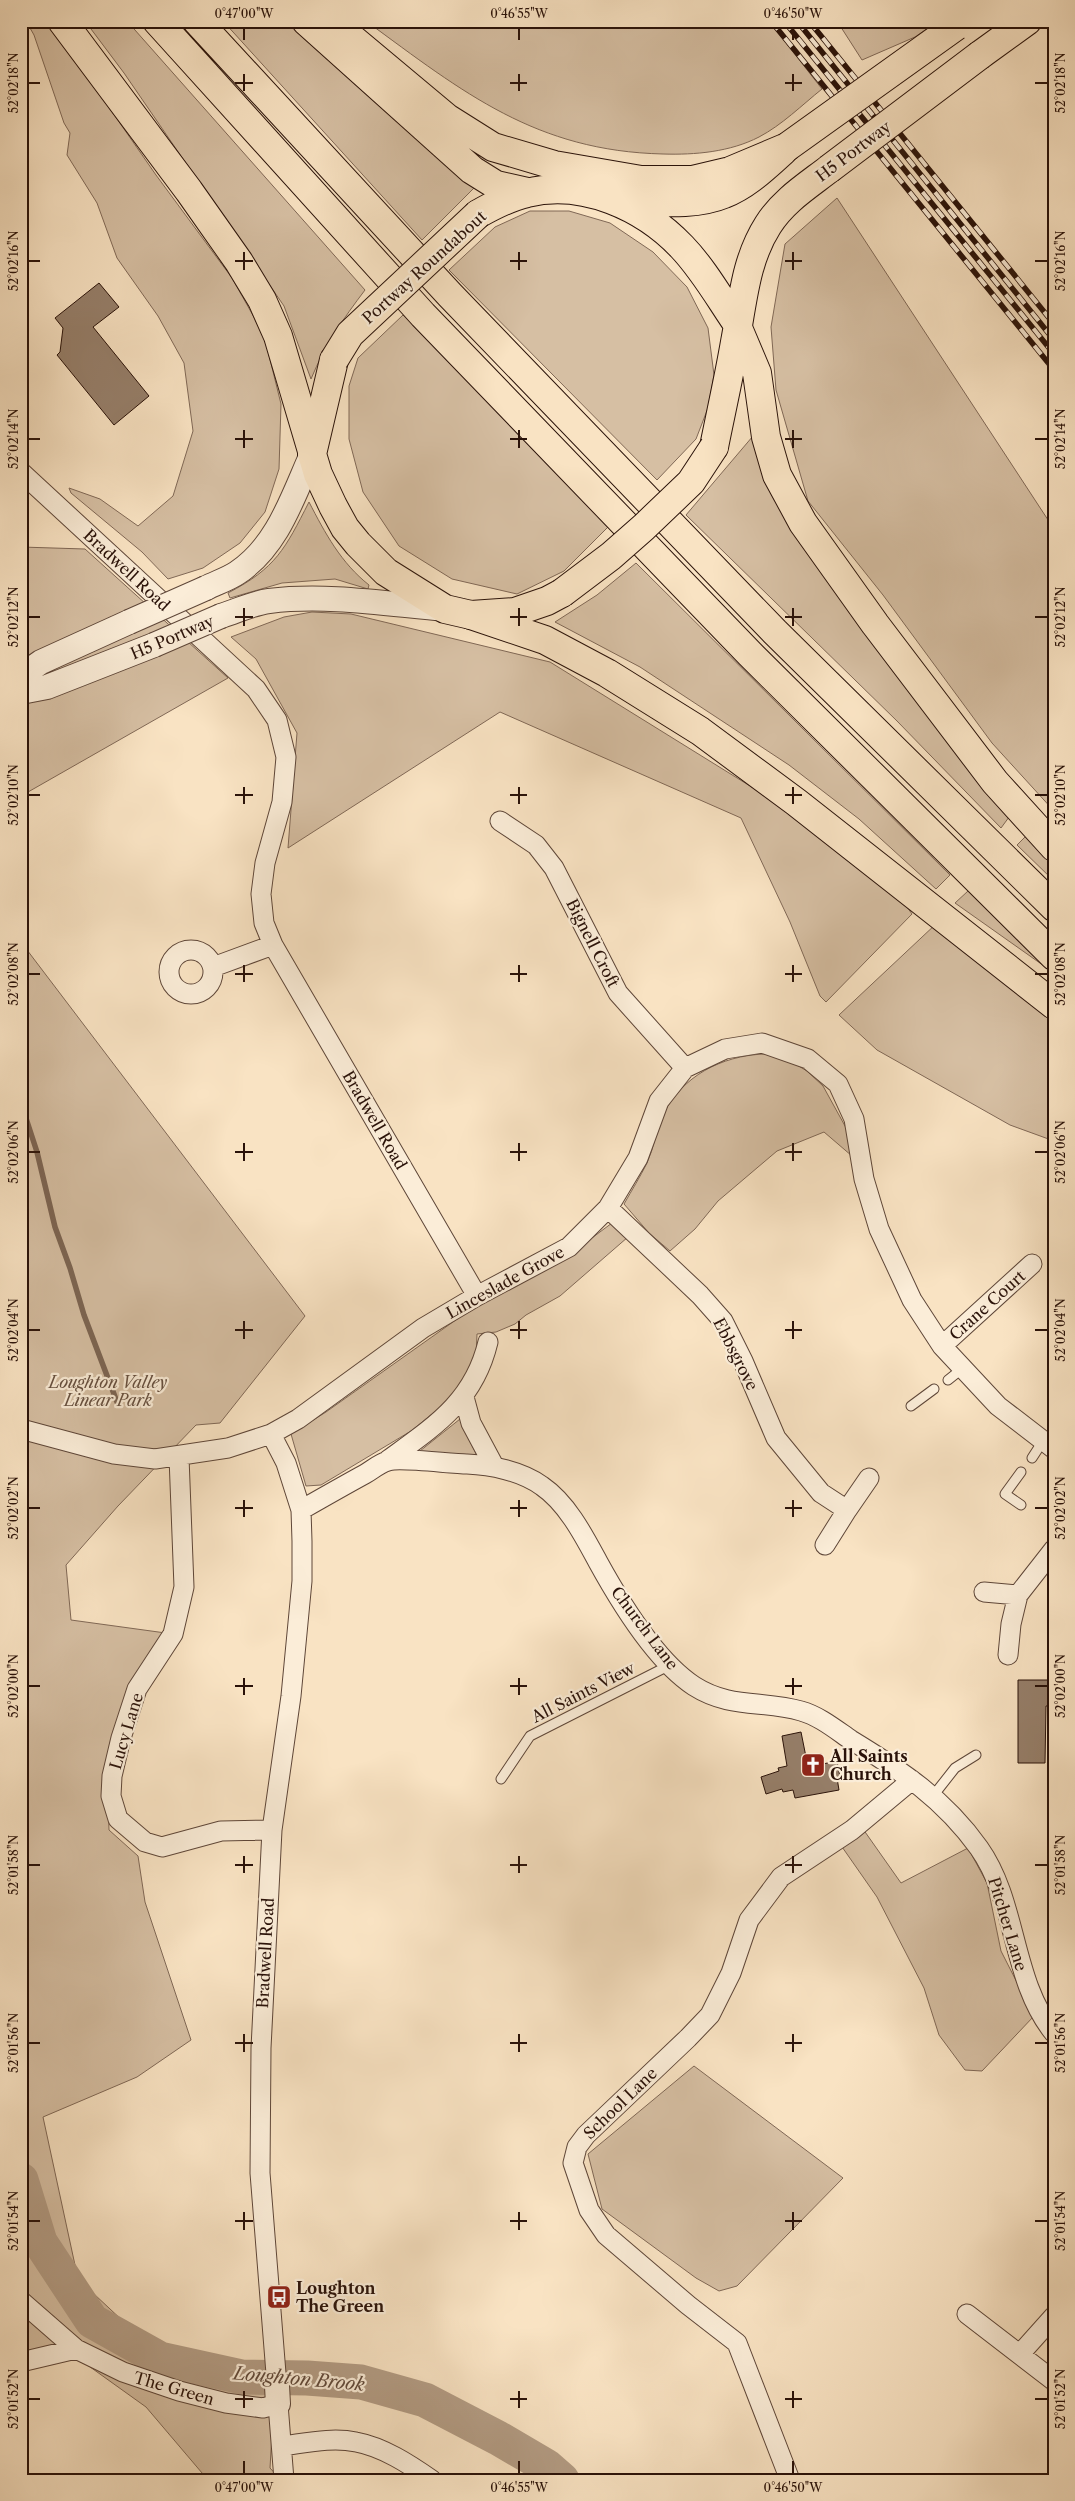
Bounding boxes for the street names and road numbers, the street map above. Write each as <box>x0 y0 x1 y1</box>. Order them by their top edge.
street label: H5 Portway <box>812 116 895 186</box>
street label: Portway Roundabout <box>358 206 491 328</box>
street label: Bradwell Road <box>80 525 175 615</box>
street label: H5 Portway <box>127 610 218 664</box>
street label: Bignell Croft <box>562 895 624 991</box>
street label: Bradwell Road <box>339 1067 412 1173</box>
street label: Linceslade Grove <box>443 1241 568 1323</box>
street label: Crane Court <box>945 1266 1029 1344</box>
street label: Ebbsgrove <box>709 1314 763 1394</box>
street label: Church Lane <box>607 1582 683 1674</box>
street label: All Saints View <box>527 1657 639 1727</box>
street label: Lucy Lane <box>105 1690 147 1772</box>
street label: Pitcher Lane <box>984 1875 1032 1973</box>
street label: Bradwell Road <box>252 1897 278 2009</box>
street label: School Lane <box>579 2063 661 2143</box>
street label: The Green <box>132 2367 216 2409</box>

